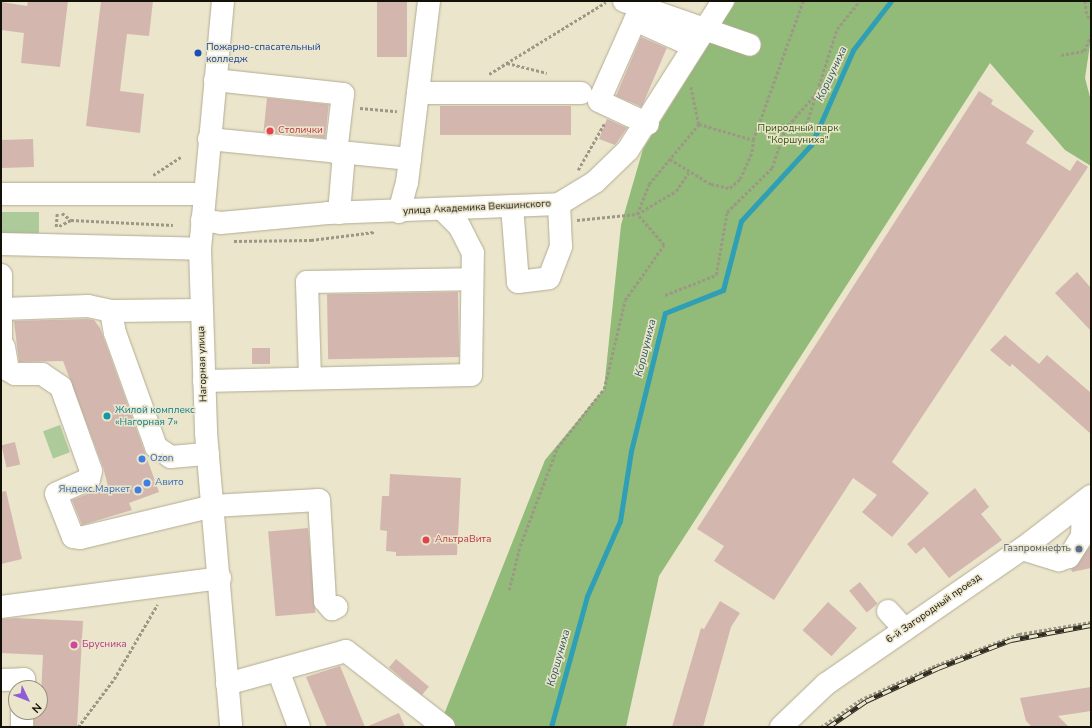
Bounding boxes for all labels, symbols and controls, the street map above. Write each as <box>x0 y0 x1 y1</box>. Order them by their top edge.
place label: Пожарно-спасательный колледж <box>206 41 321 64</box>
water label: Коршуниха <box>814 45 850 103</box>
marker: Пожарно-спасательный колледж <box>193 48 203 58</box>
park label: Природный парк "Коршуниха" <box>758 122 838 146</box>
place label: Столички <box>278 125 323 137</box>
marker: Столички <box>265 126 275 136</box>
street label: улица Академика Векшинского <box>403 198 551 218</box>
water label: Коршуниха <box>632 318 660 378</box>
street label: Нагорная улица <box>196 326 210 402</box>
place label: Жилой комплекс «Нагорная 7» <box>115 404 195 428</box>
marker: Жилой комплекс «Нагорная 7» <box>102 411 112 421</box>
place label: Ozon <box>150 453 173 465</box>
marker: Ozon <box>137 454 147 464</box>
place label: Авито <box>155 477 184 489</box>
marker: Авито <box>142 478 152 488</box>
place label: Яндекс.Маркет <box>59 484 130 496</box>
marker: Яндекс.Маркет <box>133 485 143 495</box>
marker: АльтраВита <box>420 534 432 546</box>
place label: АльтраВита <box>435 534 491 546</box>
place label: Газпромнефть <box>1004 543 1071 555</box>
marker: Газпромнефть <box>1074 544 1084 554</box>
street label: 6-й Загородный проезд <box>884 572 984 646</box>
water label: Коршуниха <box>545 628 573 688</box>
place label: Брусника <box>82 639 127 651</box>
marker: Брусника <box>69 640 79 650</box>
north arrow <box>8 680 48 720</box>
text: N <box>28 700 45 716</box>

